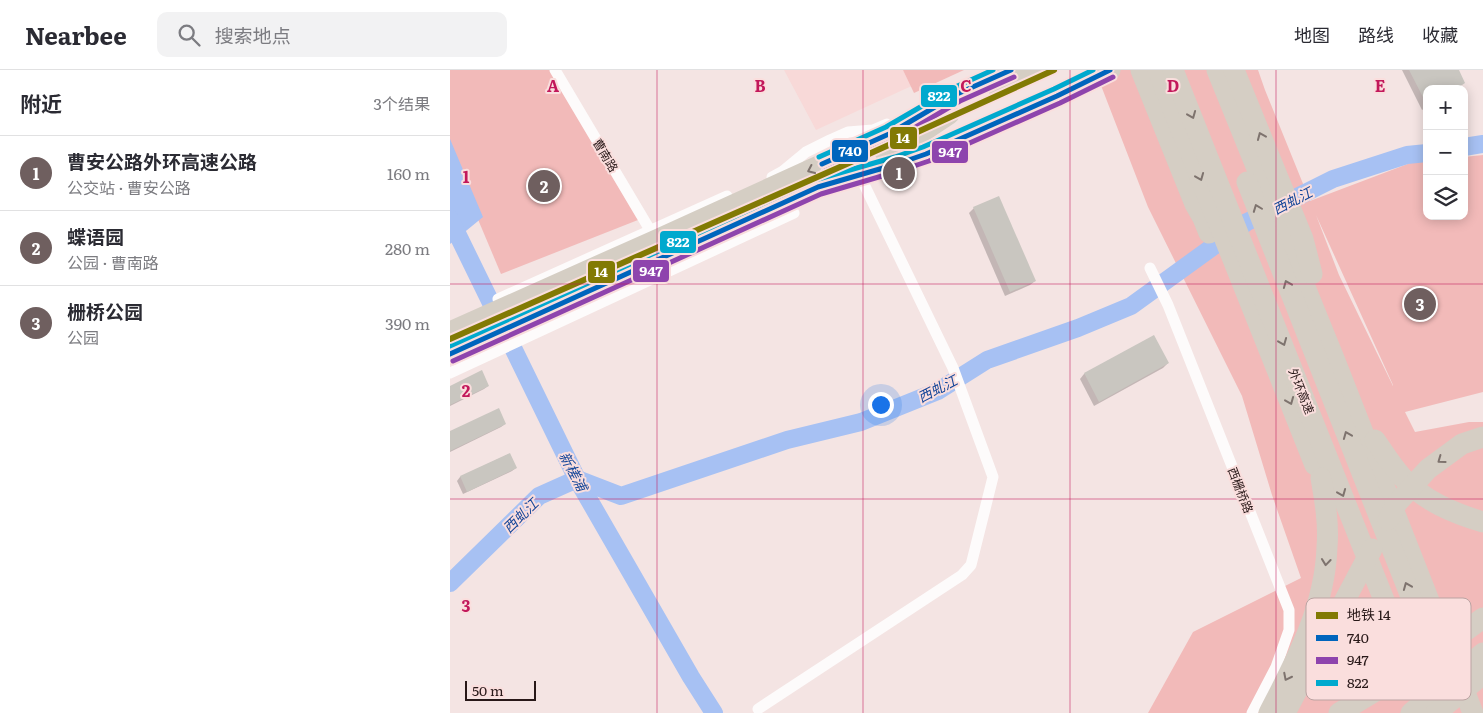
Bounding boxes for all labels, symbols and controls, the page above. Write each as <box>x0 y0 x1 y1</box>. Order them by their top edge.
search box <box>157 12 507 57</box>
text: Nearbee <box>25 17 127 52</box>
icon: search <box>175 21 203 49</box>
text: 搜索地点 <box>215 21 291 49</box>
text: 地图 <box>1294 21 1330 48</box>
text: 路线 <box>1358 21 1394 48</box>
text: 收藏 <box>1422 21 1458 48</box>
text: A <box>547 73 559 97</box>
text: B <box>754 73 766 97</box>
text: C <box>960 73 972 97</box>
text: D <box>1167 73 1179 97</box>
text: E <box>1375 73 1386 97</box>
line badge: 822 <box>920 84 958 108</box>
text: 822 <box>927 85 951 105</box>
map controls <box>1423 85 1468 220</box>
button: + <box>1423 85 1468 130</box>
text: 附近 <box>20 87 62 118</box>
text: 3个结果 <box>373 91 430 115</box>
one-way arrow <box>1185 110 1196 119</box>
line badge: 14 <box>889 126 918 150</box>
text: 14 <box>896 127 910 147</box>
button: − <box>1423 130 1468 175</box>
one-way arrow <box>1257 133 1267 141</box>
street label: 曹南路 <box>589 135 623 175</box>
line badge: 740 <box>831 139 869 163</box>
text: 740 <box>838 140 862 160</box>
line badge: 947 <box>931 140 969 164</box>
text: 947 <box>938 141 962 161</box>
text: 曹安公路外环高速公路 <box>67 147 257 175</box>
pin: 1 <box>883 154 915 192</box>
text: 1 <box>33 161 39 185</box>
text: 160 m <box>387 161 430 185</box>
text: 1 <box>463 164 470 188</box>
one-way arrow <box>807 164 816 174</box>
pin: 2 <box>528 167 560 205</box>
one-way arrow <box>1194 172 1205 181</box>
text: 公交站 · 曹安公路 <box>67 175 191 199</box>
button: layers <box>1423 175 1468 220</box>
water label: 西虬江 <box>1269 181 1317 218</box>
one-way arrow <box>1253 204 1263 212</box>
text: 蝶语园 <box>67 222 124 250</box>
line badge: 822 <box>659 230 697 254</box>
text: 822 <box>666 231 690 251</box>
text: 2 <box>32 236 40 260</box>
text: 280 m <box>385 236 430 260</box>
text: 公园 · 曹南路 <box>67 250 159 274</box>
line badge: 947 <box>632 259 670 283</box>
line badge: 14 <box>587 260 616 284</box>
text: 947 <box>639 260 663 280</box>
text: 14 <box>594 261 608 281</box>
one-way arrow <box>1283 280 1293 289</box>
pin: 3 <box>1404 285 1436 323</box>
text: 栅桥公园 <box>67 297 143 325</box>
text: 3 <box>32 311 40 335</box>
text: 390 m <box>385 311 430 335</box>
text: 公园 <box>67 325 99 349</box>
one-way arrow <box>1276 337 1287 346</box>
street label: 外环高速 <box>1285 365 1319 417</box>
water label: 西虬江 <box>914 369 962 406</box>
text: 2 <box>462 378 471 402</box>
your location <box>868 392 894 418</box>
one-way arrow <box>1283 396 1294 405</box>
one-way arrow <box>1343 431 1353 440</box>
water label: 新槎浦 <box>555 448 594 496</box>
one-way arrow <box>1437 454 1446 463</box>
street label: 西栅桥路 <box>1224 464 1258 516</box>
one-way arrow <box>1336 488 1347 497</box>
water label: 西虬江 <box>498 492 543 537</box>
one-way arrow <box>1321 558 1332 566</box>
one-way arrow <box>1403 582 1413 591</box>
text: 3 <box>462 593 471 617</box>
legend <box>1306 598 1471 700</box>
text: 地铁 14 <box>1347 604 1391 624</box>
text: 740 <box>1347 627 1369 647</box>
text: 947 <box>1347 649 1369 669</box>
one-way arrow <box>1283 672 1293 681</box>
text: 822 <box>1347 672 1369 692</box>
scale bar <box>465 678 536 701</box>
text: 50 m <box>472 680 504 700</box>

